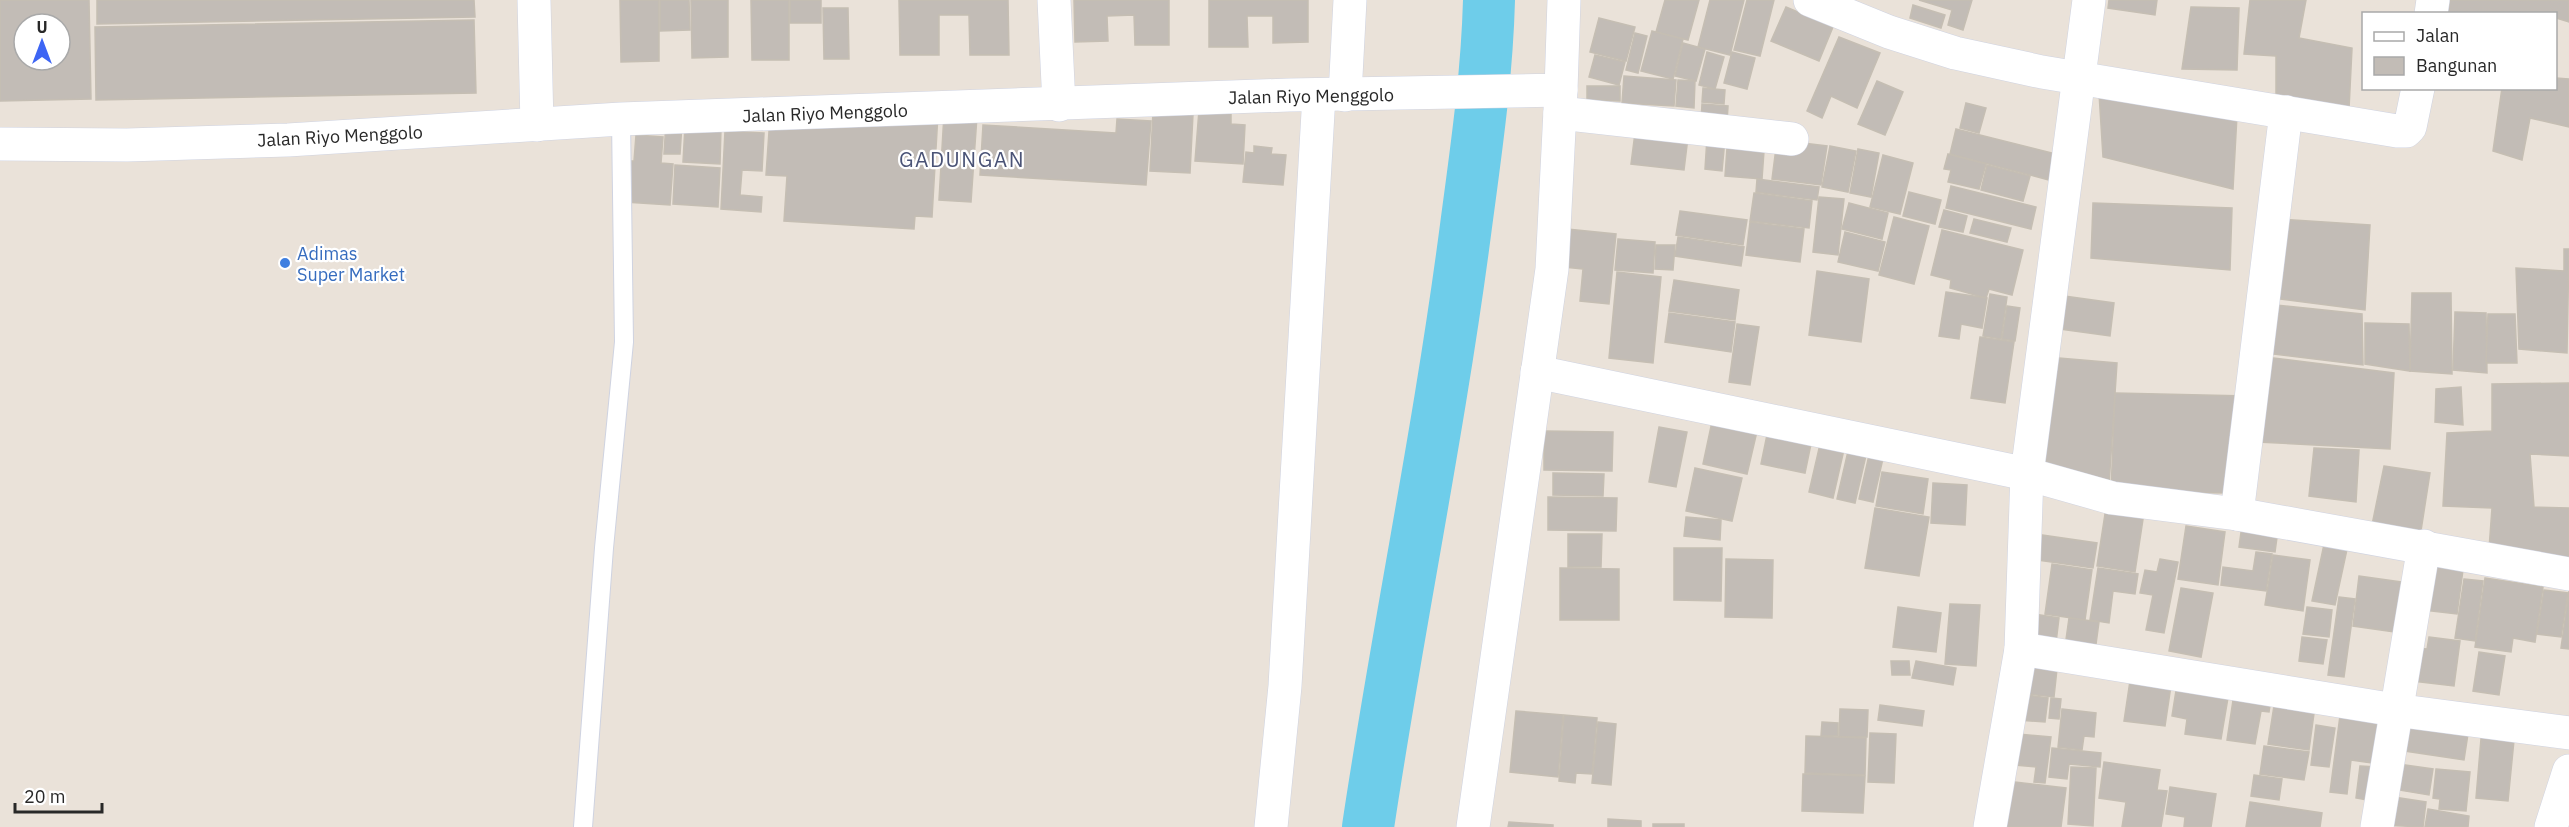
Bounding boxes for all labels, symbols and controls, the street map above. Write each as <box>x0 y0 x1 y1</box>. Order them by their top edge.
north arrow <box>12 12 72 72</box>
legend <box>2362 12 2557 90</box>
text: U <box>36 17 48 37</box>
text: Jalan <box>2416 24 2460 47</box>
text: Bangunan <box>2416 54 2497 77</box>
street label: Jalan Riyo Menggolo <box>1228 83 1394 109</box>
street label: Jalan Riyo Menggolo <box>742 99 908 127</box>
street label: Jalan Riyo Menggolo <box>257 120 423 152</box>
district label: GADUNGAN <box>899 145 1025 173</box>
place label: Adimas Super Market <box>297 242 405 286</box>
marker: Adimas Super Market <box>278 256 292 270</box>
scale bar <box>15 776 102 814</box>
text: 20 m <box>24 785 66 808</box>

